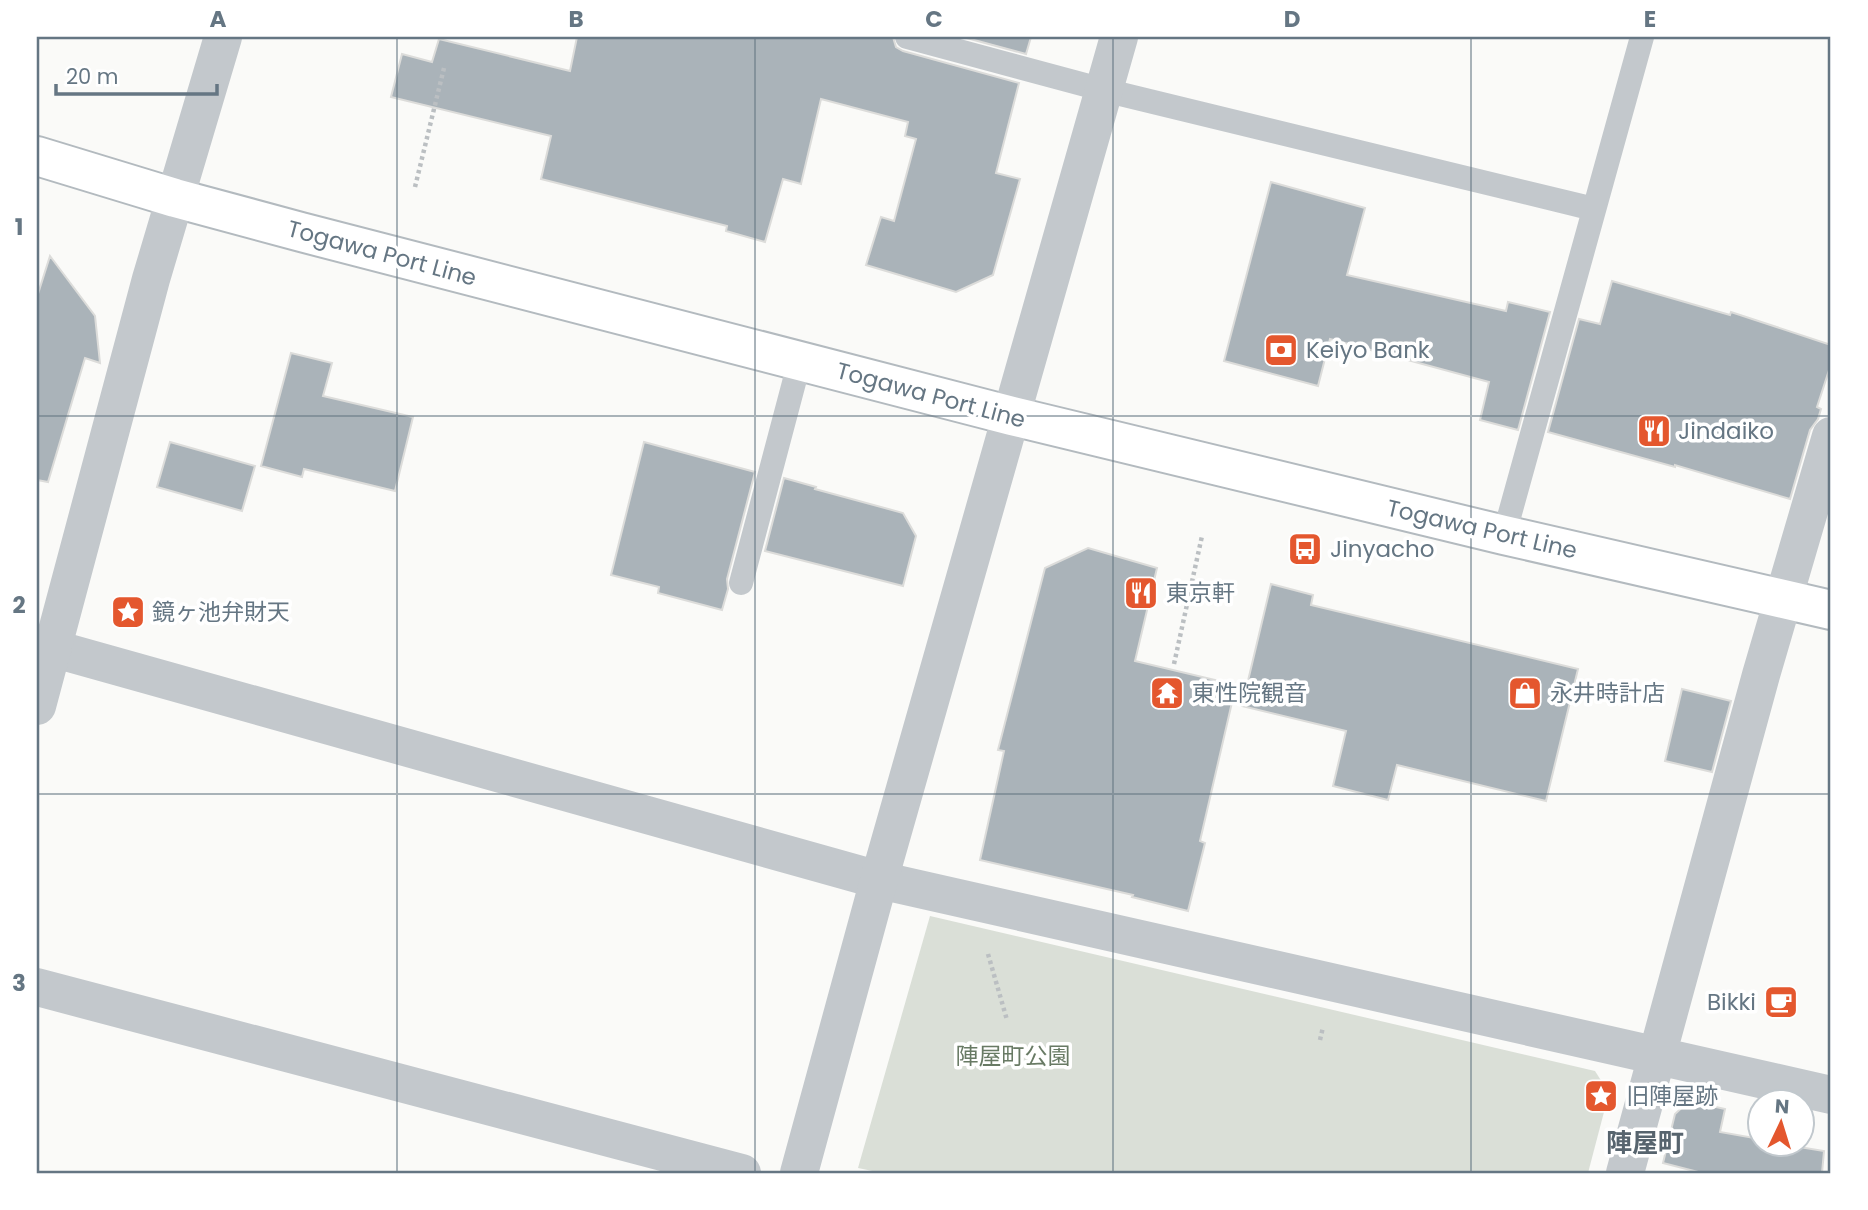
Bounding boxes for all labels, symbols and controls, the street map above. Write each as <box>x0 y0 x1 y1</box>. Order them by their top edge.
text: A <box>210 3 227 35</box>
text: B <box>568 3 584 35</box>
text: C <box>925 3 943 35</box>
text: D <box>1284 3 1300 35</box>
text: E <box>1644 3 1656 35</box>
scale bar <box>56 52 217 96</box>
text: 20 m <box>66 62 119 91</box>
text: 1 <box>15 211 23 243</box>
street label: Togawa Port Line <box>284 212 480 294</box>
bank icon: Keiyo Bank <box>1262 331 1300 369</box>
place label: Keiyo Bank <box>1306 334 1430 366</box>
street label: Togawa Port Line <box>833 354 1029 436</box>
restaurant icon: Jindaiko <box>1635 412 1673 450</box>
place label: Jindaiko <box>1678 415 1774 447</box>
street label: Togawa Port Line <box>1384 492 1580 566</box>
bus stop icon: Jinyacho <box>1286 530 1324 568</box>
place label: Jinyacho <box>1330 533 1434 565</box>
restaurant icon: 東京軒 <box>1122 574 1160 612</box>
place label: 東京軒 <box>1166 577 1235 609</box>
text: 2 <box>12 589 26 621</box>
place icon: 鏡ヶ池弁財天 <box>109 593 147 631</box>
place label: 鏡ヶ池弁財天 <box>152 596 290 628</box>
temple icon: 東性院観音 <box>1148 674 1186 712</box>
shop icon: 永井時計店 <box>1506 674 1544 712</box>
place label: 東性院観音 <box>1192 677 1307 709</box>
place label: 永井時計店 <box>1550 677 1665 709</box>
text: 3 <box>12 967 26 999</box>
cafe icon: Bikki <box>1762 983 1800 1021</box>
place label: Bikki <box>1707 986 1756 1018</box>
park label: 陣屋町公園 <box>956 1040 1071 1072</box>
place icon: 旧陣屋跡 <box>1582 1077 1620 1115</box>
place label: 旧陣屋跡 <box>1626 1080 1718 1112</box>
north arrow <box>1745 1088 1815 1158</box>
text: N <box>1774 1093 1790 1121</box>
district label: 陣屋町 <box>1606 1125 1684 1161</box>

